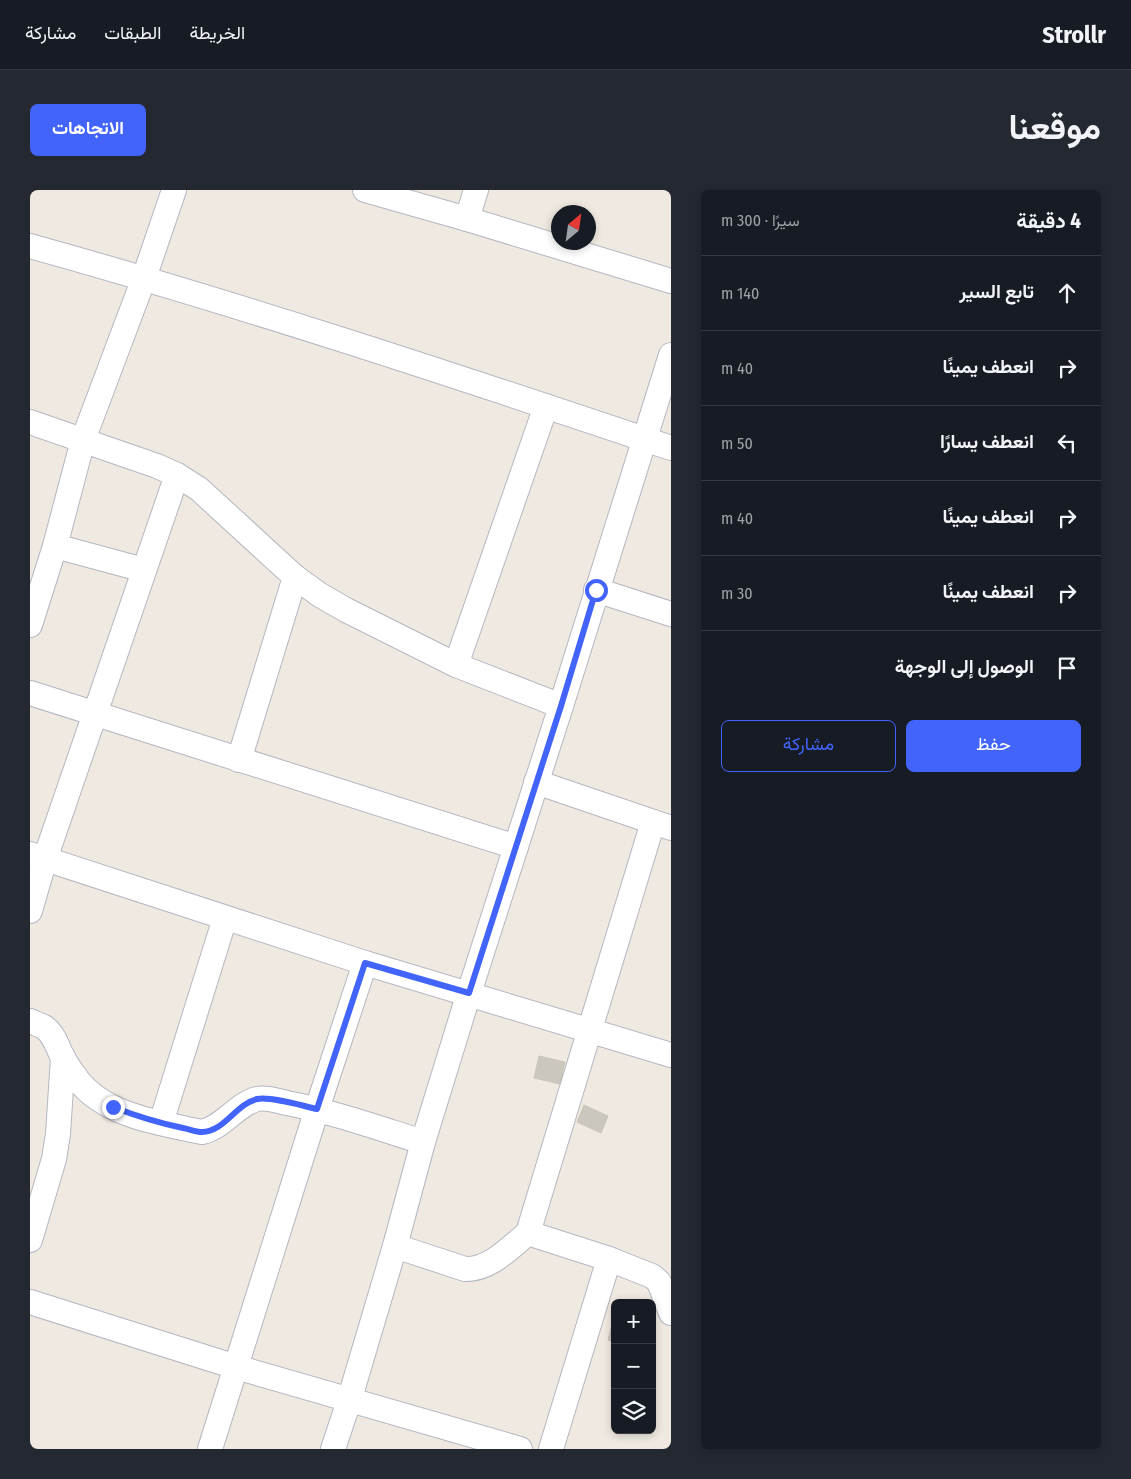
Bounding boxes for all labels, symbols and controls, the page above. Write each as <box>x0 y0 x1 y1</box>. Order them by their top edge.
text: Strollr <box>1042 21 1106 49</box>
text: مشاركة <box>25 22 76 44</box>
text: الطبقات <box>104 22 161 44</box>
text: الخريطة <box>189 22 245 44</box>
button: الاتجاهات <box>30 104 146 156</box>
text: موقعنا <box>1008 106 1101 148</box>
north arrow <box>551 205 596 250</box>
text: 4 دقيقة <box>1016 208 1081 234</box>
text: سيرًا · 300 m <box>721 211 800 230</box>
icon: ahead <box>1053 279 1081 307</box>
text: تابع السير <box>959 280 1034 303</box>
text: 140 m <box>721 284 759 303</box>
icon: right <box>1053 354 1081 382</box>
text: انعطف يمينًا <box>942 355 1034 378</box>
text: 40 m <box>721 359 753 378</box>
icon: left <box>1053 429 1081 457</box>
text: انعطف يسارًا <box>940 430 1034 453</box>
text: 50 m <box>721 434 753 453</box>
icon: right <box>1053 504 1081 532</box>
text: انعطف يمينًا <box>942 505 1034 528</box>
text: 40 m <box>721 509 753 528</box>
route start <box>585 579 608 602</box>
icon: right <box>1053 579 1081 607</box>
text: انعطف يمينًا <box>942 580 1034 603</box>
text: 30 m <box>721 584 753 603</box>
icon: arrive <box>1053 654 1081 682</box>
text: الوصول إلى الوجهة <box>895 655 1034 678</box>
button: مشاركة <box>721 720 896 772</box>
button: حفظ <box>906 720 1081 772</box>
route end <box>102 1096 125 1119</box>
map controls <box>611 1299 656 1434</box>
button: + <box>611 1299 656 1344</box>
button: − <box>611 1344 656 1389</box>
button: layers <box>611 1389 656 1434</box>

